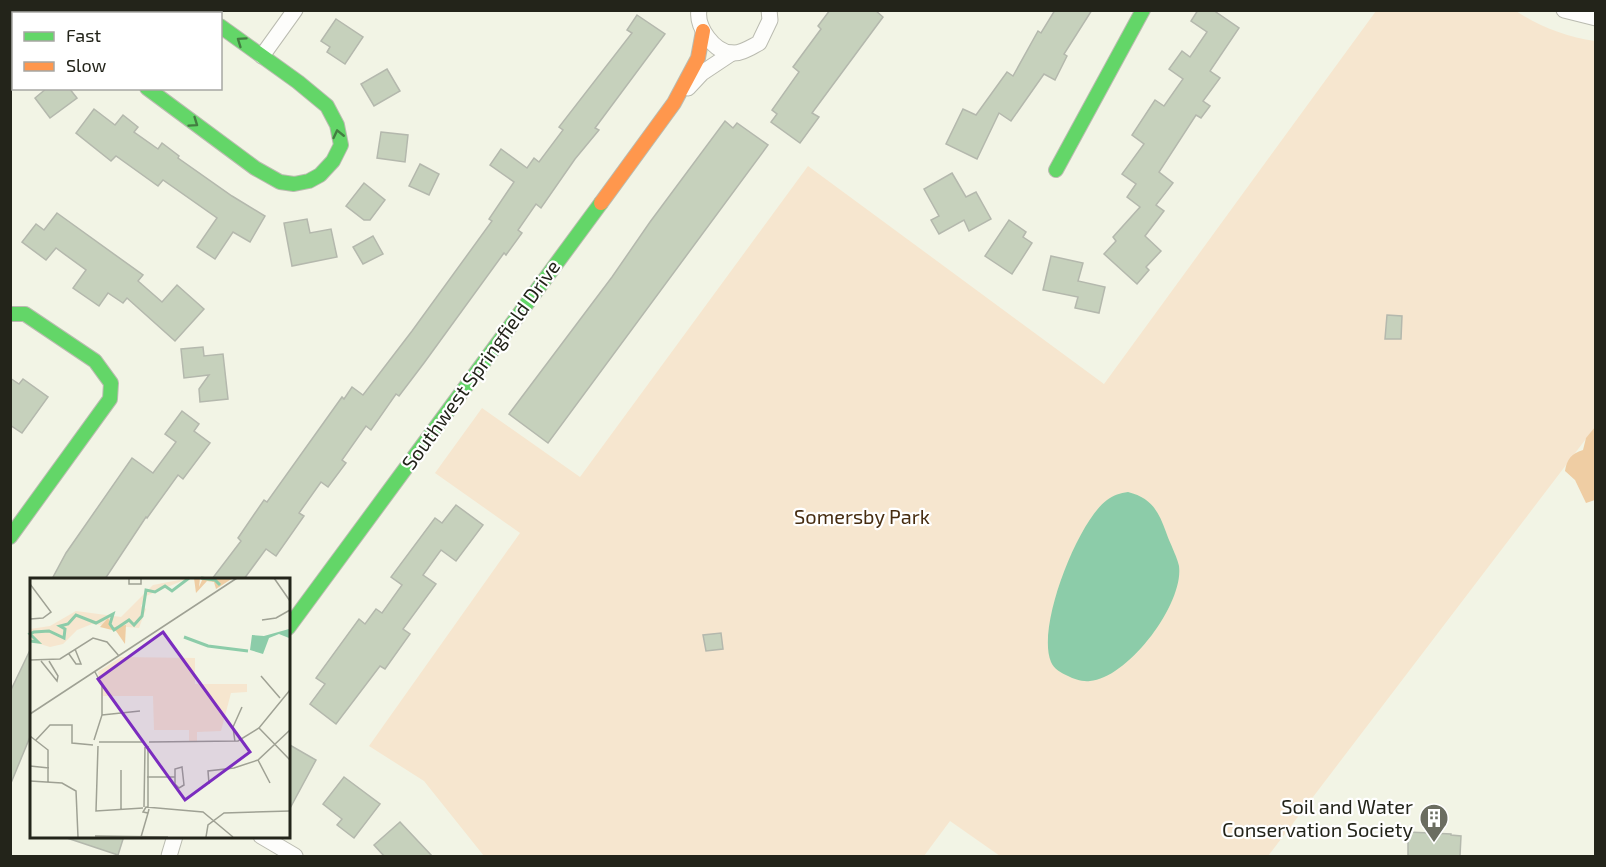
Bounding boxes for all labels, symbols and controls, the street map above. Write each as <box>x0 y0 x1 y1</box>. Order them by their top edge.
legend <box>12 12 222 90</box>
text: Fast <box>66 24 101 46</box>
one-way arrow <box>237 37 248 48</box>
text: Slow <box>66 54 107 76</box>
one-way arrow <box>187 116 198 127</box>
one-way arrow <box>333 129 346 139</box>
street label: Southwest Springfield Drive <box>396 255 564 474</box>
park label: Somersby Park <box>794 504 930 528</box>
inset map <box>30 578 290 837</box>
place label: Soil and Water Conservation Society <box>1222 794 1413 841</box>
building icon: Soil and Water Conservation Society <box>1418 802 1450 844</box>

